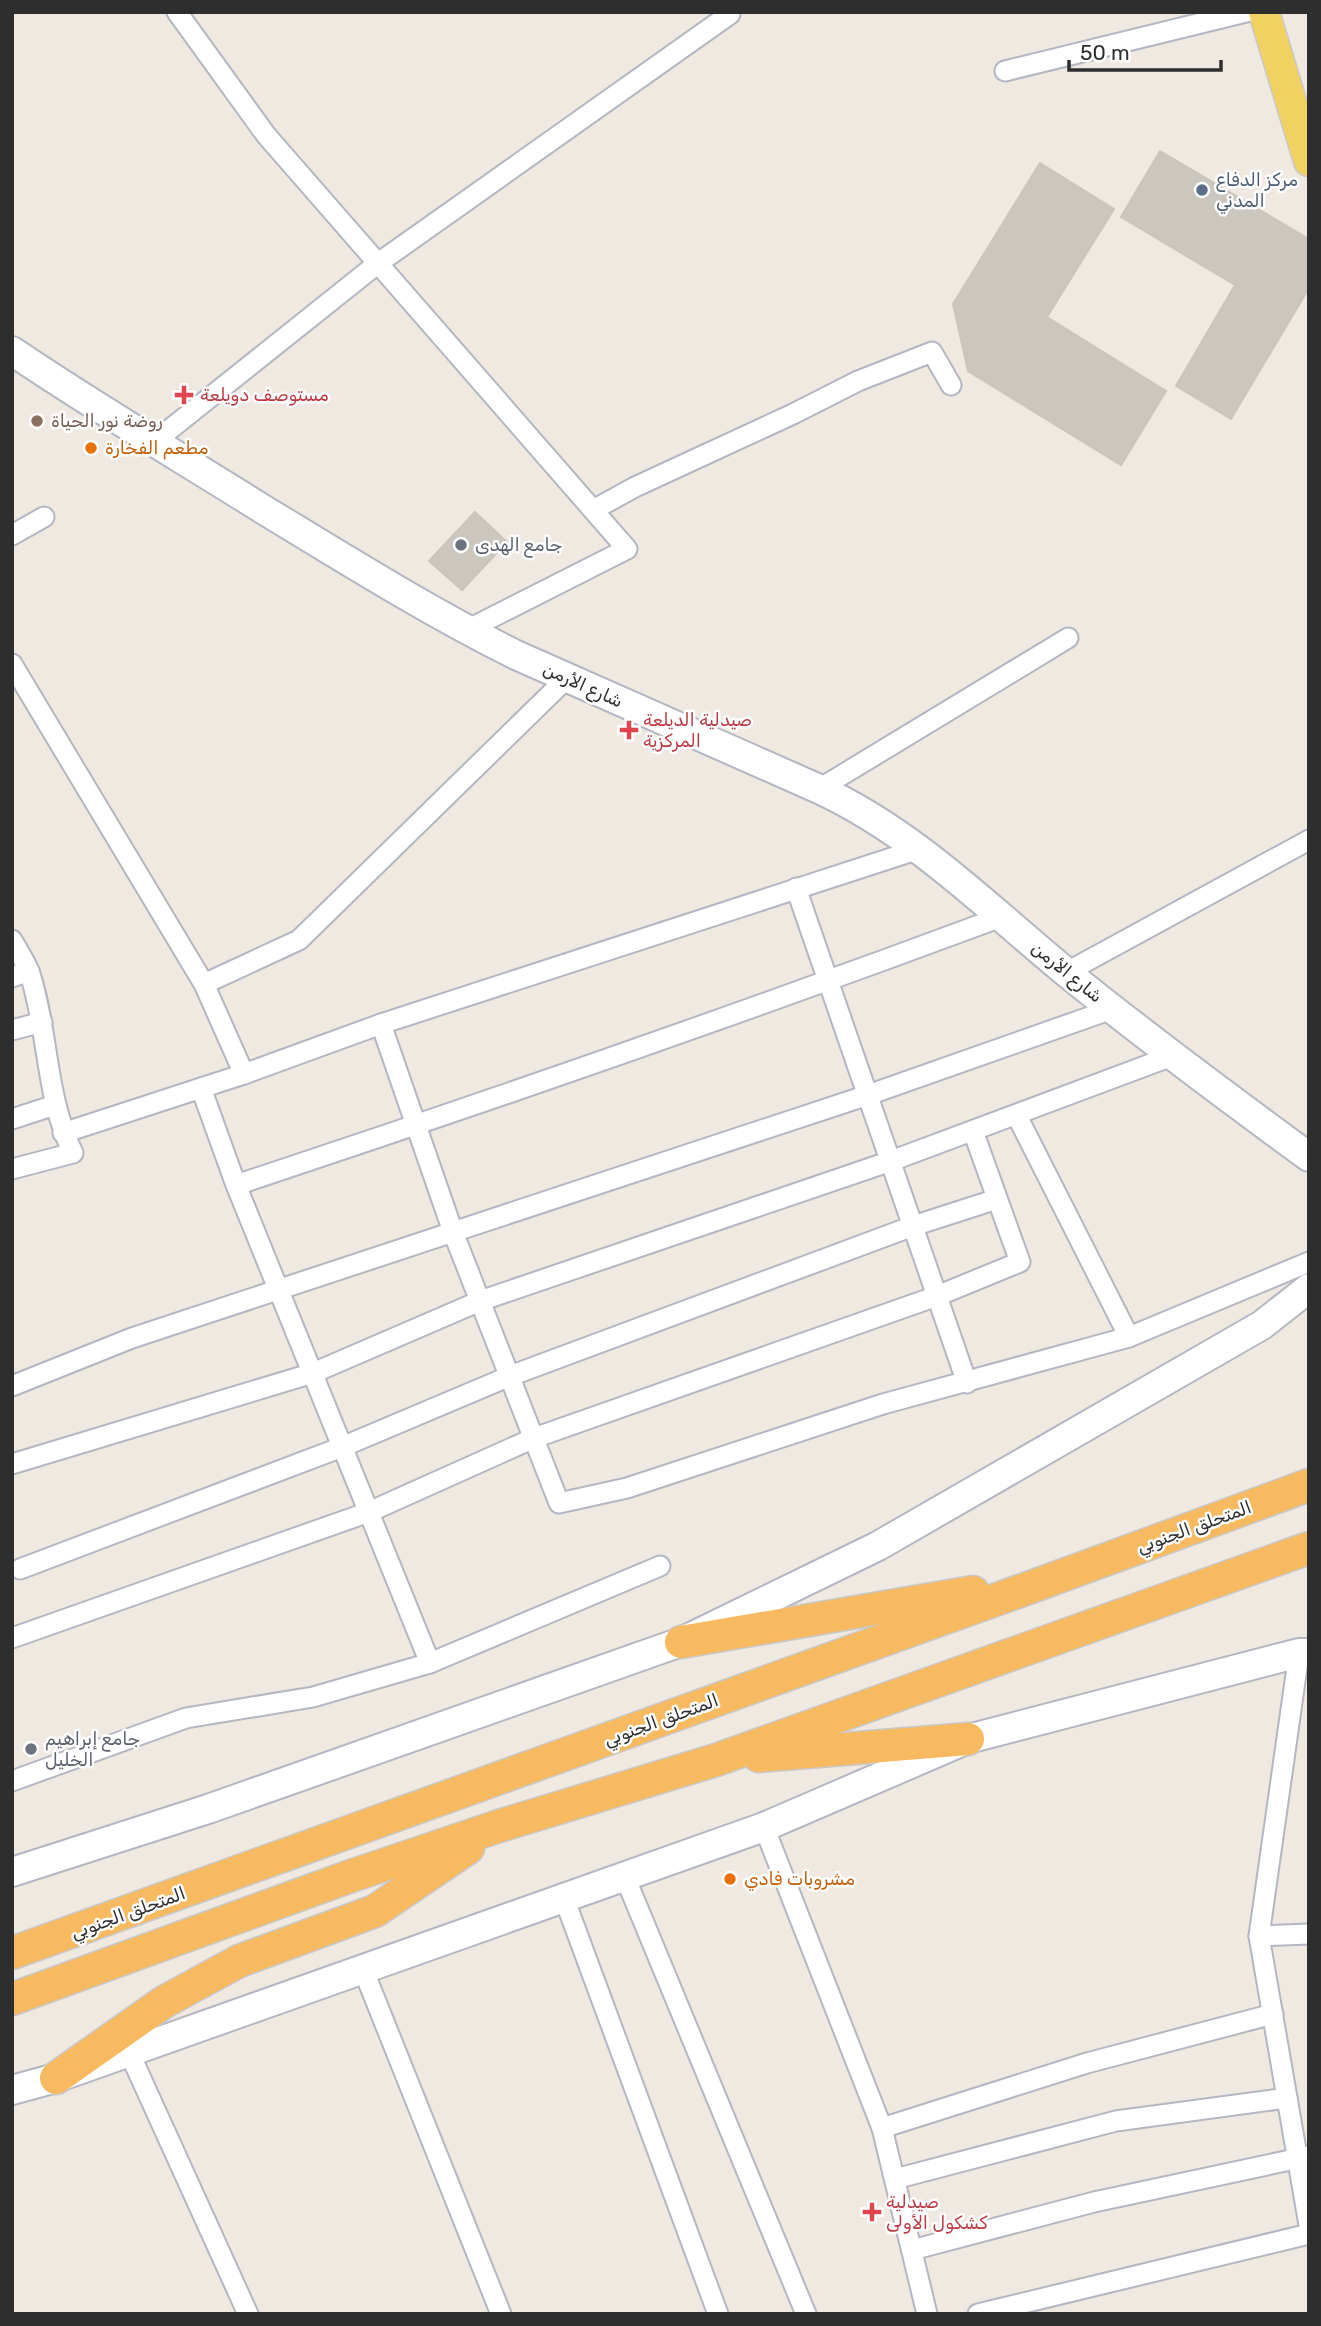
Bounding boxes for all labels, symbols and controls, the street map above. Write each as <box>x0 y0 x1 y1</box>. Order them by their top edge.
scale bar <box>1069 28 1221 72</box>
text: 50 m <box>1080 40 1130 65</box>
place label: مركز الدفاع المدني <box>1216 169 1298 214</box>
marker: مركز الدفاع المدني <box>1194 182 1210 198</box>
place label: مستوصف دويلعة <box>200 384 329 406</box>
marker: مستوصف دويلعة <box>174 385 194 405</box>
place label: روضة نور الحياة <box>51 410 163 432</box>
marker: روضة نور الحياة <box>29 413 45 429</box>
place label: مطعم الفخارة <box>105 437 208 460</box>
marker: مطعم الفخارة <box>83 440 99 456</box>
place label: جامع الهدى <box>475 534 562 558</box>
marker: جامع الهدى <box>453 537 469 553</box>
street label: شارع الأرمن <box>539 658 626 713</box>
place label: صيدلية الديلعة المركزية <box>643 709 752 752</box>
marker: صيدلية الديلعة المركزية <box>621 722 637 738</box>
street label: شارع الأرمن <box>1026 937 1107 1008</box>
street label: المتحلق الجنوبي <box>1134 1496 1255 1560</box>
street label: المتحلق الجنوبي <box>601 1689 722 1753</box>
place label: جامع إبراهيم الخليل <box>45 1728 140 1771</box>
marker: جامع إبراهيم الخليل <box>23 1741 39 1757</box>
place label: مشروبات فادي <box>744 1868 855 1891</box>
marker: مشروبات فادي <box>722 1871 738 1887</box>
street label: المتحلق الجنوبي <box>68 1882 189 1946</box>
place label: صيدلية كشكول الأولى <box>886 2191 988 2234</box>
marker: صيدلية كشكول الأولى <box>864 2204 880 2220</box>

